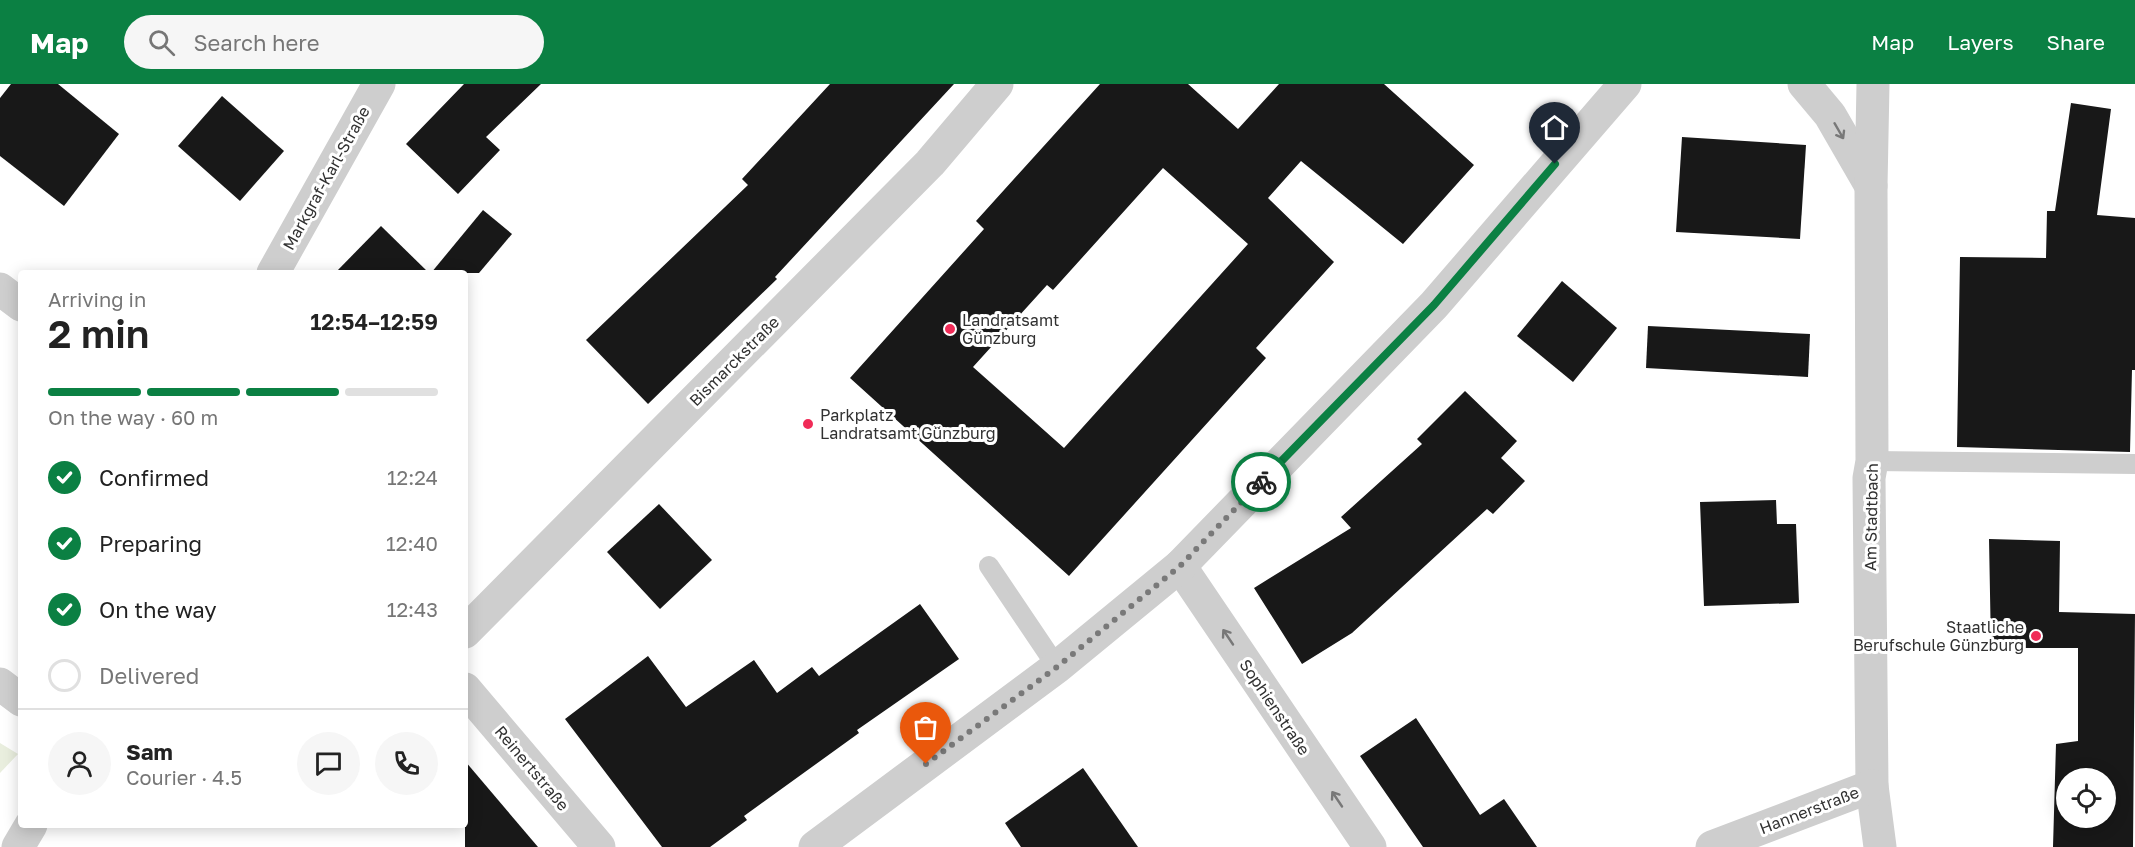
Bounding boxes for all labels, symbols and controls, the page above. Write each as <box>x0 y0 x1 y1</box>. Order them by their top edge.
search box <box>124 15 544 69</box>
text: Map <box>30 26 88 59</box>
icon: search <box>145 26 178 59</box>
text: Search here <box>193 29 319 56</box>
text: Map <box>1871 29 1914 55</box>
text: Layers <box>1947 29 2014 55</box>
text: Share <box>2047 29 2105 55</box>
pin <box>1529 102 1580 164</box>
street label: Markgraf-Karl-Straße <box>278 103 374 253</box>
icon: home <box>1538 111 1571 144</box>
one-way arrow <box>1834 121 1845 139</box>
text: Arriving in <box>48 287 146 311</box>
text: 12:54–12:59 <box>310 308 438 335</box>
text: 2 min <box>48 310 149 357</box>
place label: Landratsamt Günzburg <box>962 310 1059 348</box>
street label: Bismarckstraße <box>685 312 783 410</box>
marker: Landratsamt Günzburg <box>943 322 957 336</box>
text: On the way · 60 m <box>48 405 218 429</box>
place label: Parkplatz Landratsamt Günzburg <box>820 405 996 443</box>
marker: Parkplatz Landratsamt Günzburg <box>801 417 815 431</box>
courier <box>1231 452 1291 512</box>
icon: check <box>48 461 81 494</box>
street label: Am Stadtbach <box>1860 463 1882 571</box>
text: Confirmed <box>99 464 209 491</box>
text: 12:24 <box>387 465 438 489</box>
icon: bike <box>1245 466 1278 499</box>
icon: check <box>48 527 81 560</box>
text: Preparing <box>99 530 202 557</box>
text: 12:40 <box>386 531 438 555</box>
icon: check <box>48 593 81 626</box>
text: On the way <box>99 596 217 623</box>
text: 12:43 <box>387 597 438 621</box>
place label: Staatliche Berufschule Günzburg <box>1853 617 2024 655</box>
one-way arrow <box>1222 629 1234 646</box>
marker: Staatliche Berufschule Günzburg <box>2029 629 2043 643</box>
street label: Sophienstraße <box>1236 655 1314 759</box>
text: Delivered <box>99 662 199 689</box>
pin <box>900 702 951 764</box>
icon: bag <box>909 711 942 744</box>
street label: Reinertstraße <box>491 721 573 815</box>
button: person <box>48 732 111 795</box>
button: chat <box>297 732 360 795</box>
button: phone <box>375 732 438 795</box>
text: Sam <box>126 738 173 765</box>
text: Courier · 4.5 <box>126 765 242 789</box>
map controls <box>2056 768 2116 828</box>
button: locate <box>2056 768 2116 828</box>
street label: Hannerstraße <box>1756 782 1862 838</box>
one-way arrow <box>1331 791 1343 807</box>

